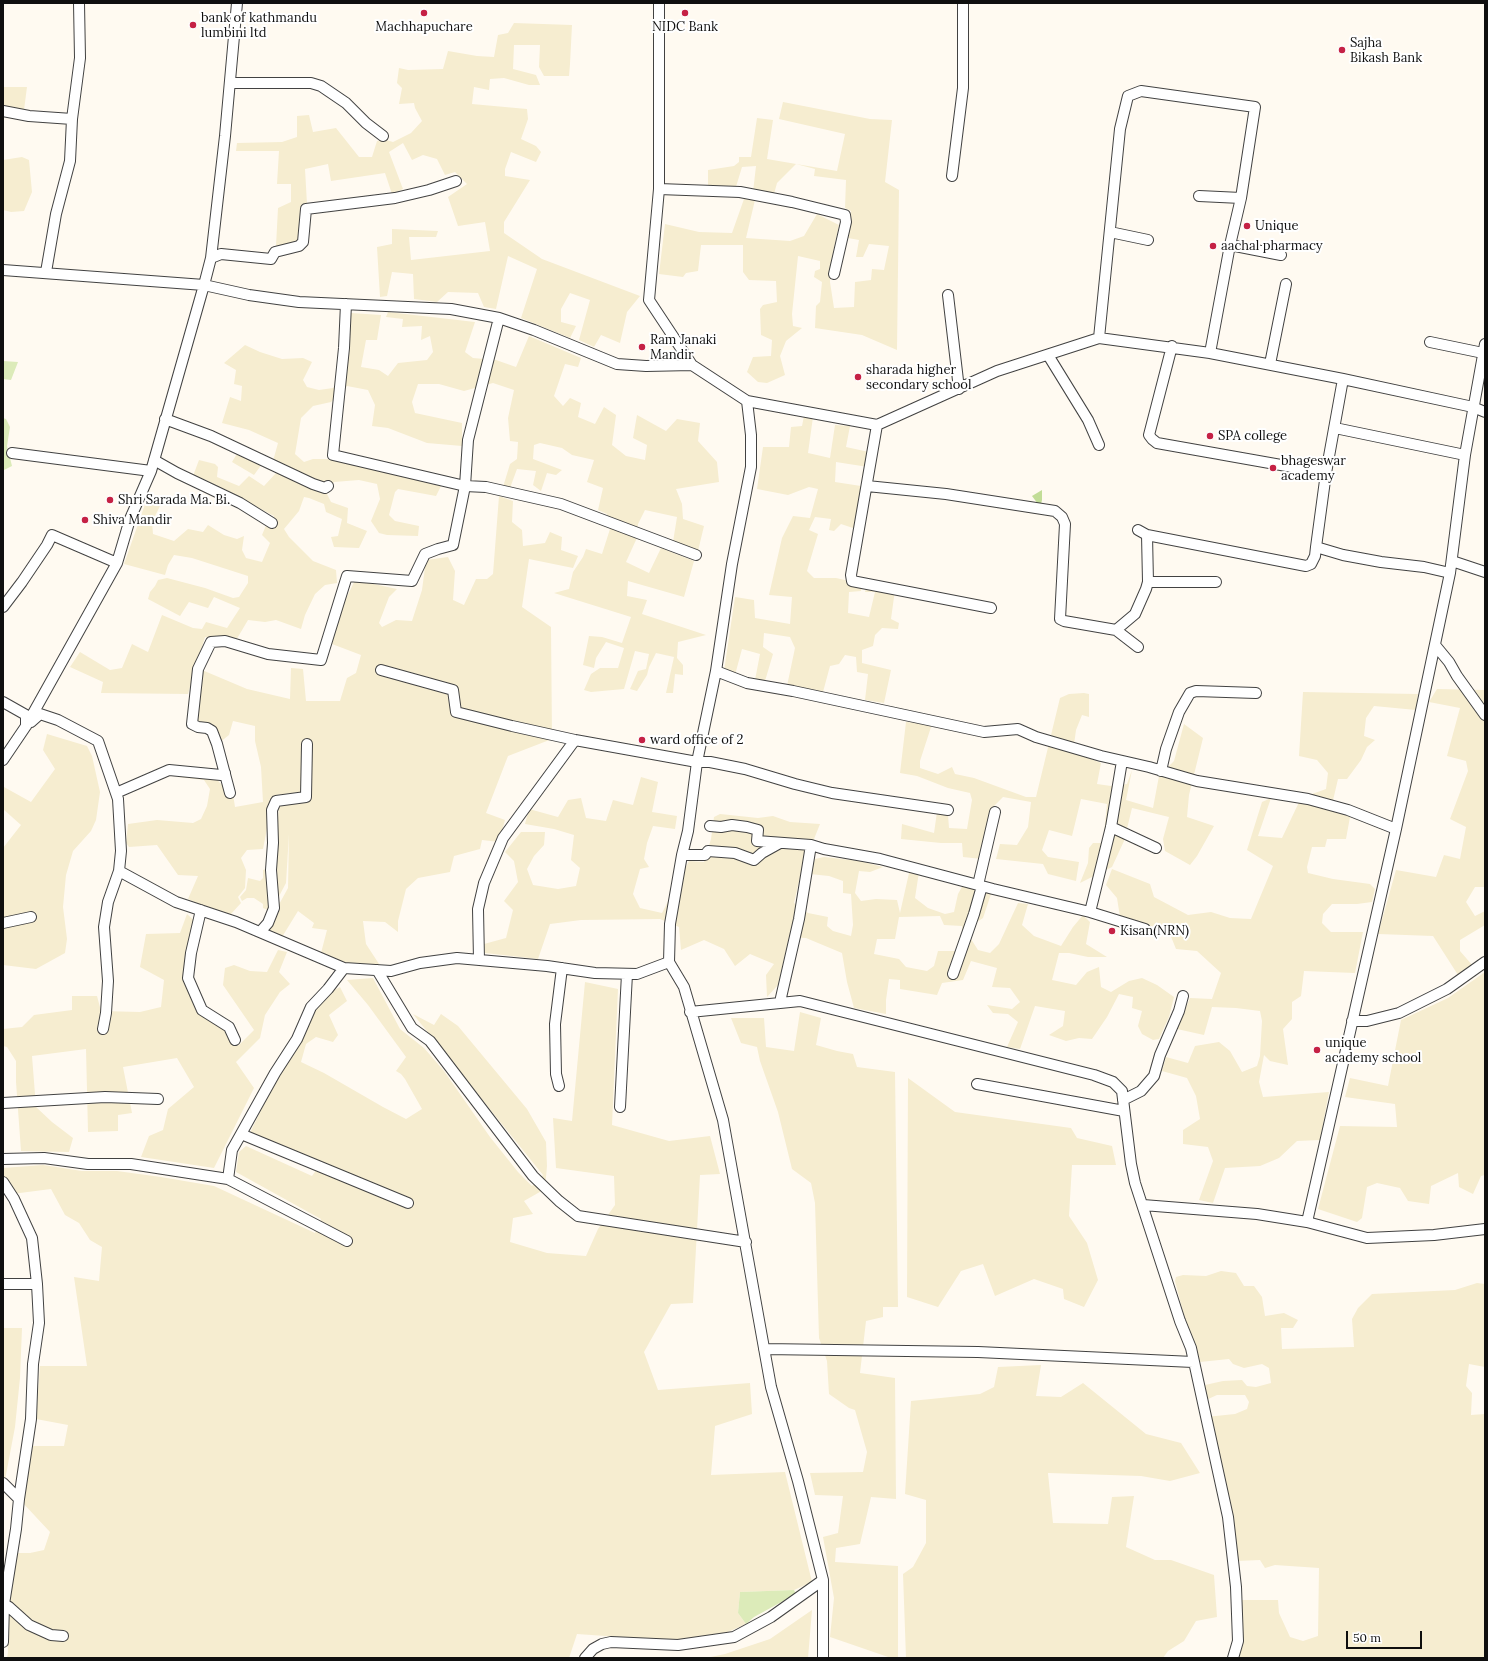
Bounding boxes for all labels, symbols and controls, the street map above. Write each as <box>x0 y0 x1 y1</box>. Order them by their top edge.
marker: Machhapuchare <box>419 8 429 18</box>
marker: NIDC Bank <box>680 8 690 18</box>
place label: bank of kathmandu lumbini ltd <box>201 10 317 41</box>
place label: Machhapuchare <box>375 19 473 35</box>
place label: NIDC Bank <box>652 19 718 35</box>
marker: bank of kathmandu lumbini ltd <box>188 20 198 30</box>
place label: Sajha Bikash Bank <box>1350 35 1422 66</box>
marker: Sajha Bikash Bank <box>1337 45 1347 55</box>
place label: Unique <box>1255 218 1299 234</box>
marker: Unique <box>1242 221 1252 231</box>
place label: aachal pharmacy <box>1221 238 1323 254</box>
marker: aachal pharmacy <box>1208 241 1218 251</box>
place label: Ram Janaki Mandir <box>650 332 717 363</box>
marker: Ram Janaki Mandir <box>637 342 647 352</box>
place label: sharada higher secondary school <box>866 362 971 393</box>
marker: sharada higher secondary school <box>853 372 863 382</box>
place label: SPA college <box>1218 428 1287 444</box>
marker: SPA college <box>1205 431 1215 441</box>
place label: bhageswar academy <box>1281 453 1346 484</box>
marker: bhageswar academy <box>1268 463 1278 473</box>
place label: Shri Sarada Ma. Bi. <box>118 492 230 508</box>
marker: Shri Sarada Ma. Bi. <box>105 495 115 505</box>
place label: Shiva Mandir <box>93 512 172 528</box>
marker: Shiva Mandir <box>80 515 90 525</box>
place label: ward office of 2 <box>650 732 744 748</box>
marker: ward office of 2 <box>637 735 647 745</box>
place label: Kisan(NRN) <box>1120 923 1189 939</box>
marker: Kisan(NRN) <box>1107 926 1117 936</box>
place label: unique academy school <box>1325 1035 1421 1066</box>
marker: unique academy school <box>1312 1045 1322 1055</box>
scale bar <box>1348 1623 1424 1649</box>
text: 50 m <box>1353 1630 1381 1645</box>

